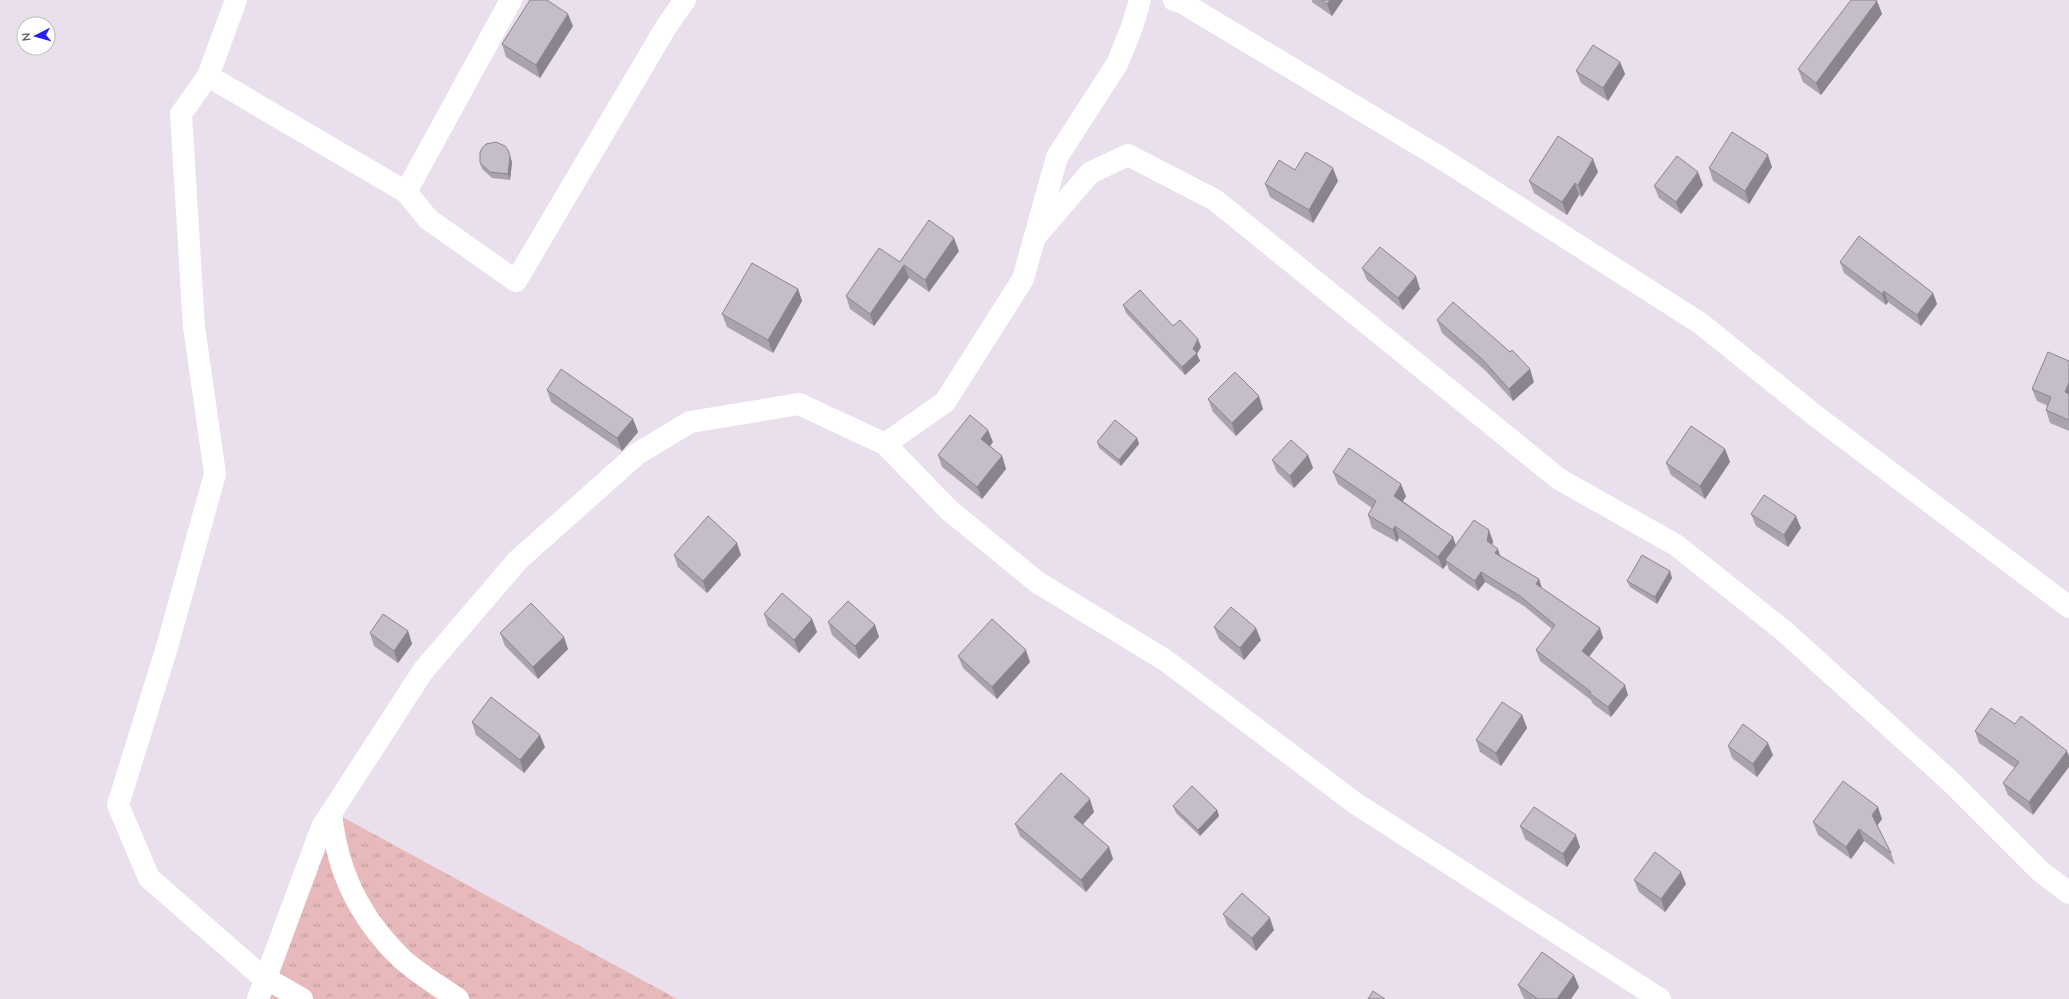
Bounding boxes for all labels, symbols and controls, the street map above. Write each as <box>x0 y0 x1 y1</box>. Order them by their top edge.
north arrow <box>16 16 56 56</box>
text: N <box>19 32 32 42</box>

